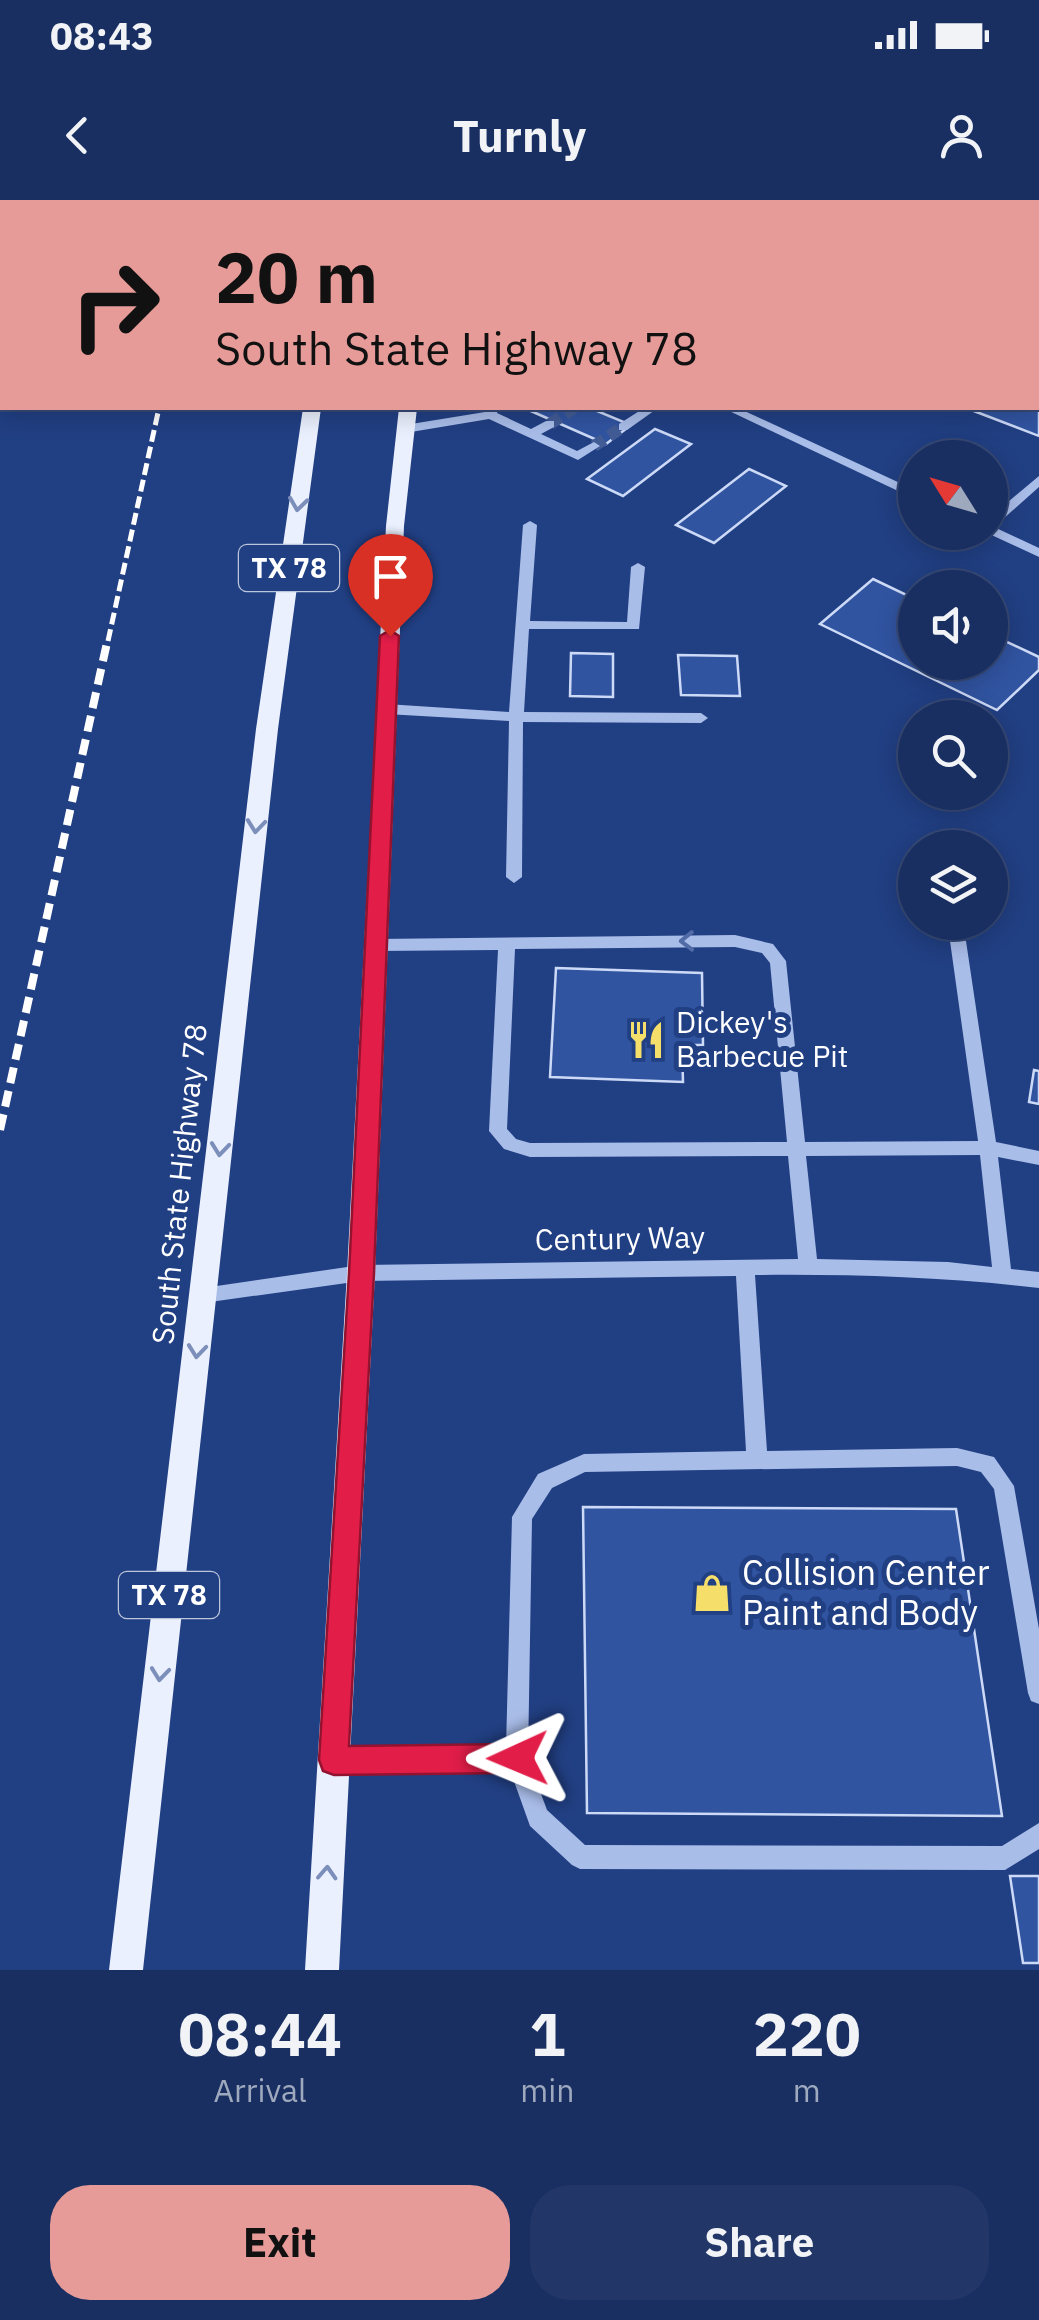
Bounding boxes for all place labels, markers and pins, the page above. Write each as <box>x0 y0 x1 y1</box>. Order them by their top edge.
pin <box>348 534 433 637</box>
place label: Dickey's Barbecue Pit <box>676 1002 848 1075</box>
restaurant icon: Dickey's Barbecue Pit <box>625 1019 667 1061</box>
place label: Collision Center Paint and Body <box>742 1549 990 1635</box>
shop icon: Collision Center Paint and Body <box>691 1572 733 1614</box>

